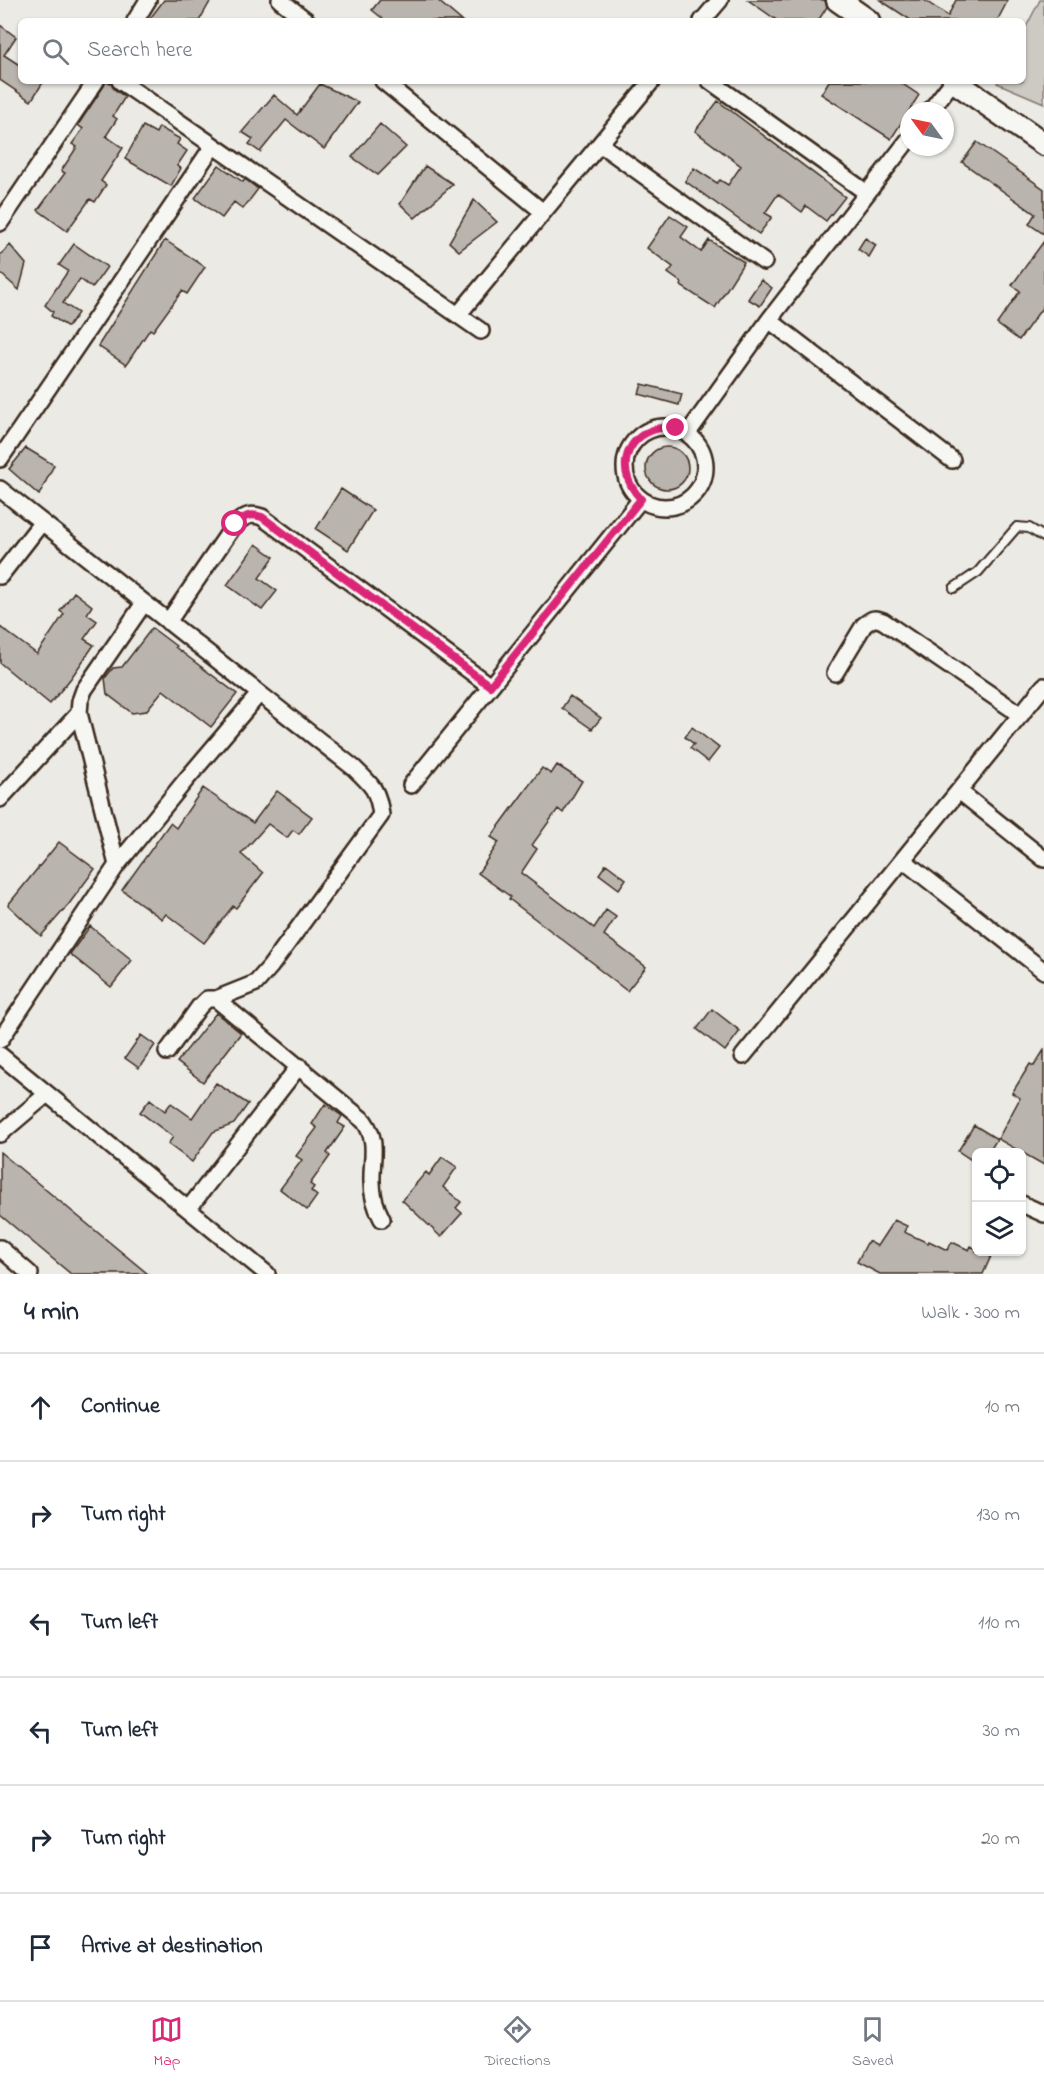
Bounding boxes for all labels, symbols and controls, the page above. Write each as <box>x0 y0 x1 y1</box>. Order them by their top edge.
search box <box>18 18 1026 84</box>
icon: search <box>39 35 72 68</box>
text: Search here <box>87 35 192 67</box>
north arrow <box>900 102 954 156</box>
route end <box>662 414 688 440</box>
route start <box>221 510 247 536</box>
map controls <box>972 1148 1026 1256</box>
button: locate <box>972 1148 1026 1202</box>
button: layers <box>972 1202 1026 1256</box>
text: 4 min <box>24 1294 79 1332</box>
text: Walk · 300 m <box>921 1299 1020 1328</box>
icon: ahead <box>24 1391 57 1424</box>
text: Continue <box>81 1391 160 1423</box>
text: 10 m <box>984 1393 1020 1422</box>
icon: right <box>24 1499 57 1532</box>
text: Turn right <box>81 1499 166 1531</box>
text: 130 m <box>976 1501 1020 1530</box>
icon: left <box>24 1607 57 1640</box>
text: Turn left <box>81 1607 158 1639</box>
text: 110 m <box>978 1609 1020 1638</box>
icon: left <box>24 1715 57 1748</box>
text: Turn left <box>81 1715 158 1747</box>
text: 30 m <box>983 1717 1020 1746</box>
icon: right <box>24 1823 57 1856</box>
text: Turn right <box>81 1823 166 1855</box>
text: 20 m <box>981 1825 1020 1854</box>
icon: arrive <box>24 1931 57 1964</box>
text: Arrive at destination <box>81 1931 263 1963</box>
tab: Map <box>150 2013 183 2073</box>
tab: Directions <box>484 2013 551 2073</box>
tab: Saved <box>852 2013 894 2073</box>

